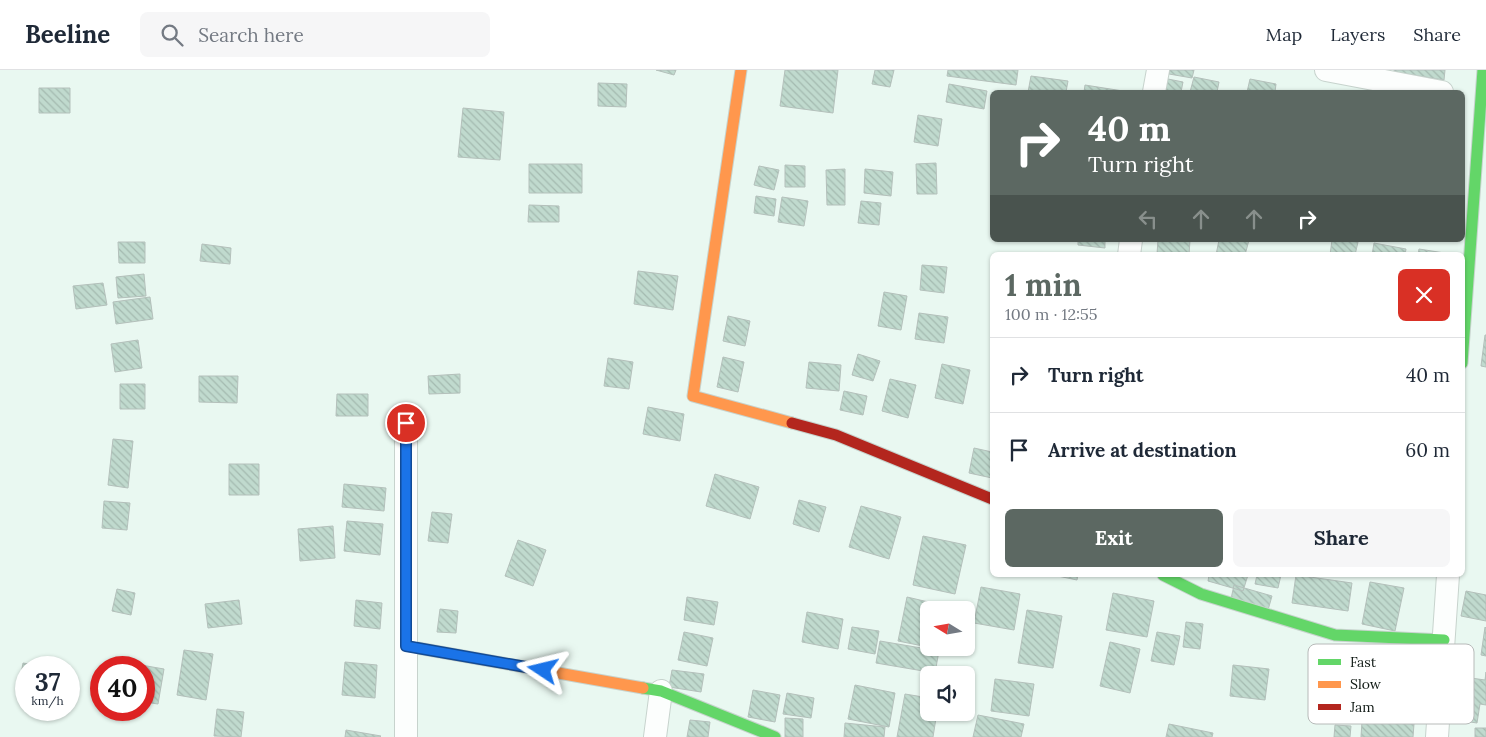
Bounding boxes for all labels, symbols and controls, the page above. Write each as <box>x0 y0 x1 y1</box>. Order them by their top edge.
search box <box>140 12 490 57</box>
text: Beeline <box>25 19 110 50</box>
icon: search <box>158 21 186 49</box>
text: Search here <box>198 23 304 47</box>
text: Map <box>1266 23 1302 46</box>
text: Layers <box>1330 23 1385 46</box>
text: Share <box>1413 23 1461 46</box>
text: 40 m <box>1088 106 1171 151</box>
icon: right <box>1005 110 1070 175</box>
text: Turn right <box>1088 150 1193 178</box>
icon: left <box>1134 205 1162 233</box>
icon: ahead <box>1187 205 1215 233</box>
icon: ahead <box>1240 205 1268 233</box>
icon: right <box>1293 205 1321 233</box>
text: 1 min <box>1005 266 1082 304</box>
button: close <box>1398 269 1450 321</box>
text: 100 m · 12:55 <box>1005 304 1097 324</box>
icon: right <box>1005 361 1033 389</box>
text: Turn right <box>1048 363 1144 387</box>
text: 40 m <box>1406 363 1450 387</box>
pin <box>385 402 427 444</box>
icon: arrive <box>392 409 420 437</box>
icon: arrive <box>1005 436 1033 464</box>
text: Arrive at destination <box>1048 438 1237 462</box>
text: 60 m <box>1405 438 1450 462</box>
button: Exit <box>1005 509 1223 567</box>
button: Share <box>1233 509 1450 567</box>
north arrow <box>920 601 975 656</box>
map controls <box>920 601 975 721</box>
position arrow <box>516 643 568 695</box>
legend <box>1308 644 1474 724</box>
text: Fast <box>1350 653 1377 671</box>
speed limit sign: 40 <box>90 656 155 721</box>
text: 37 <box>35 666 60 698</box>
button: sound <box>920 666 975 721</box>
text: Slow <box>1350 675 1382 693</box>
text: km/h <box>31 693 64 708</box>
text: Jam <box>1349 698 1375 716</box>

